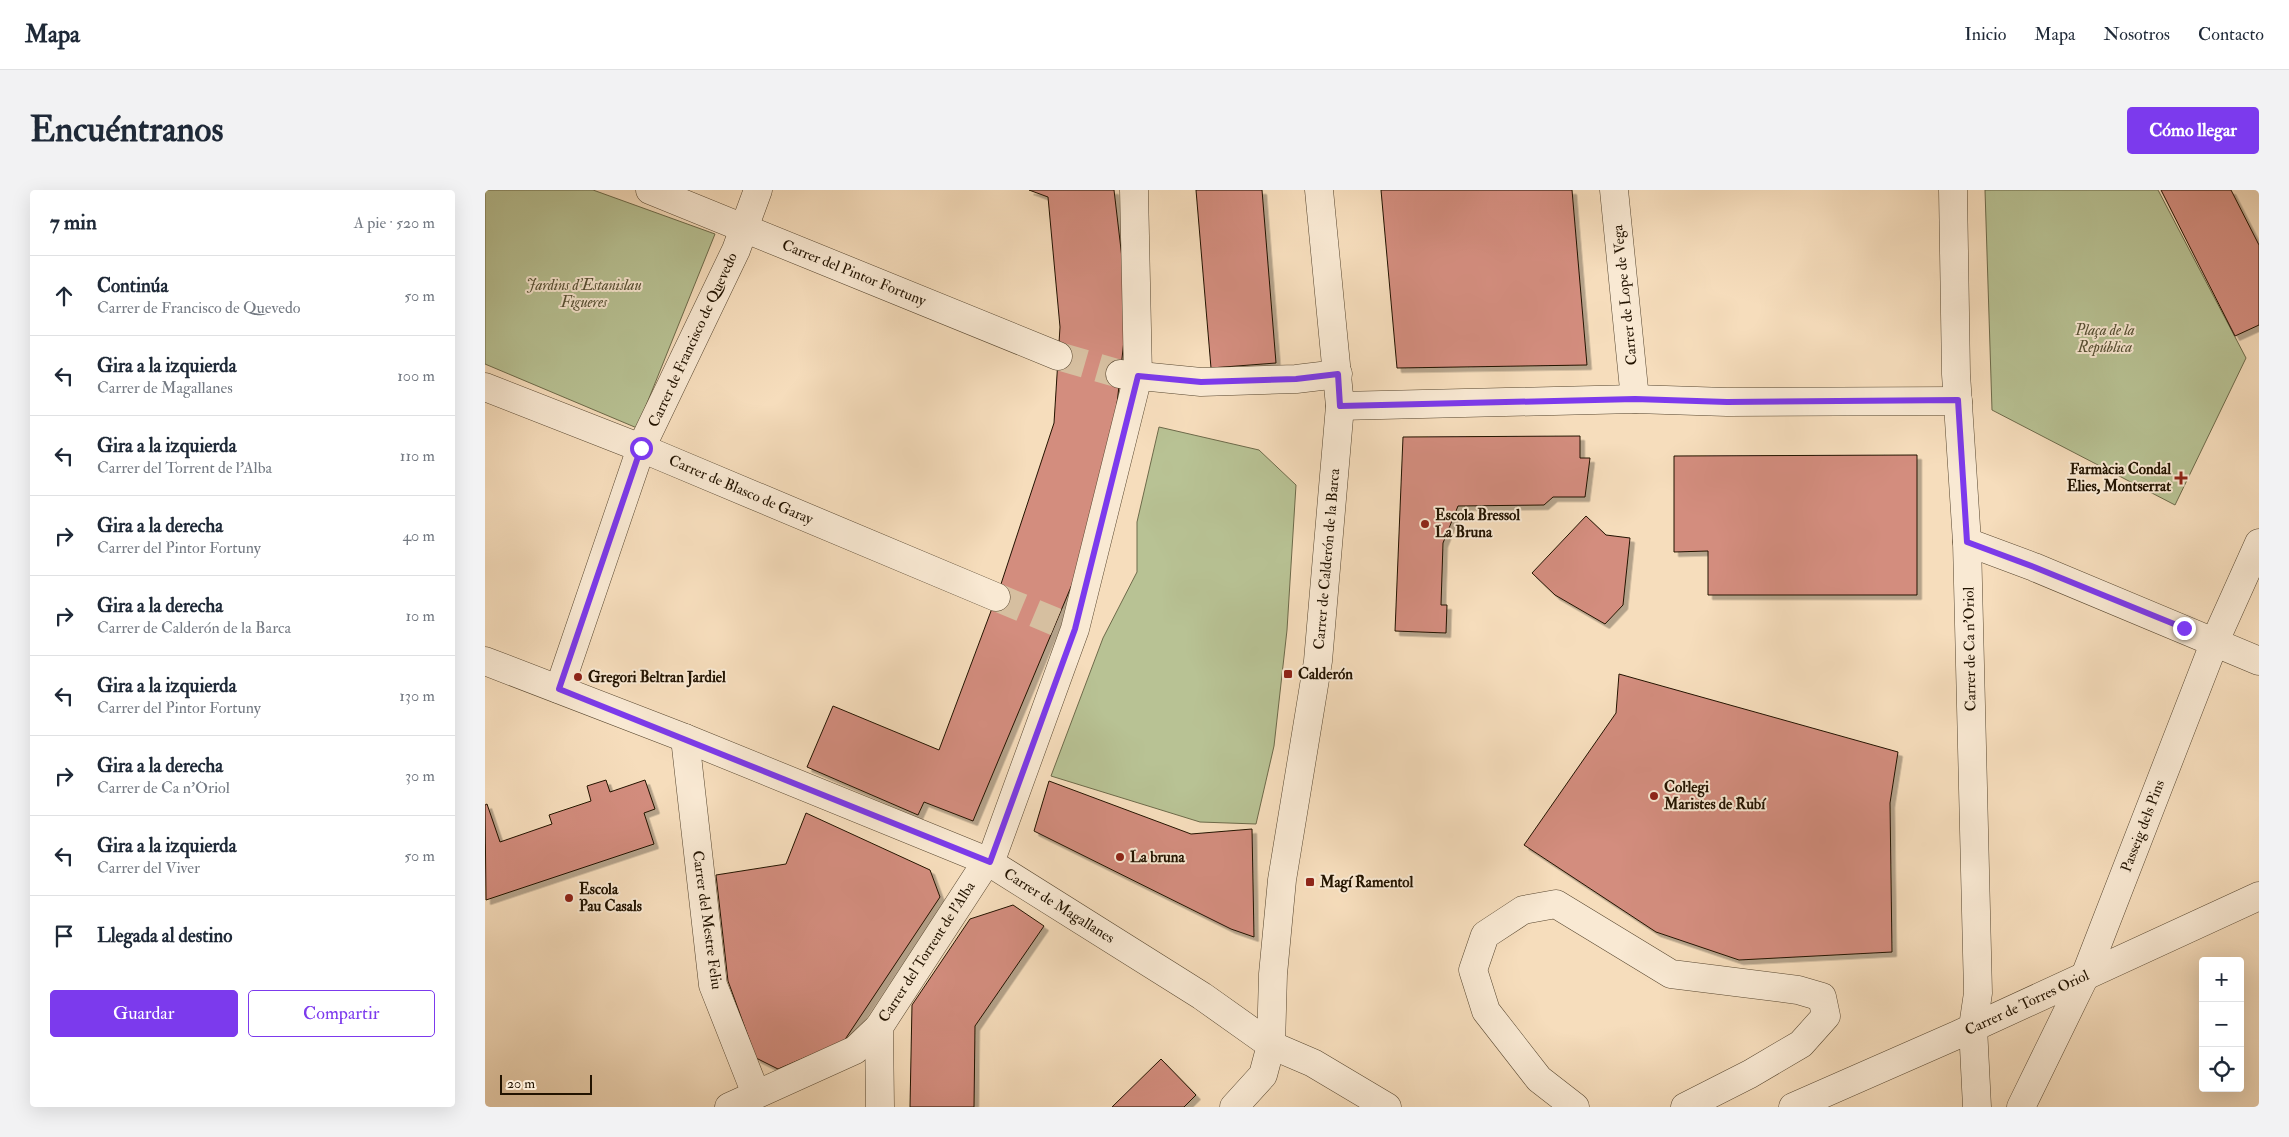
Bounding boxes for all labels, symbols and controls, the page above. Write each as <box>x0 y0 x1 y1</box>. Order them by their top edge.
text: Mapa <box>25 19 80 50</box>
text: Inicio <box>1964 23 2006 46</box>
text: Mapa <box>2034 23 2076 46</box>
text: Nosotros <box>2104 23 2170 46</box>
text: Contacto <box>2198 23 2264 46</box>
button: Cómo llegar <box>2127 107 2259 154</box>
text: Encuéntranos <box>30 108 223 152</box>
text: 7 min <box>50 209 97 236</box>
text: A pie · 520 m <box>354 213 435 233</box>
street label: Carrer de Lope de Vega <box>1608 223 1643 366</box>
street label: Carrer del Pintor Fortuny <box>779 235 929 311</box>
street label: Carrer de Francisco de Quevedo <box>644 250 742 430</box>
text: Continúa <box>97 274 168 298</box>
park label: Jardins d'Estanislau Figueres <box>526 276 642 312</box>
icon: ahead <box>50 282 78 310</box>
text: 50 m <box>404 286 435 306</box>
text: Carrer de Francisco de Quevedo <box>97 298 301 318</box>
park label: Plaça de la República <box>2074 321 2135 357</box>
text: Gira a la izquierda <box>97 354 236 378</box>
icon: left <box>50 362 78 390</box>
text: 100 m <box>397 366 435 386</box>
text: Carrer de Magallanes <box>97 378 233 398</box>
text: Gira a la izquierda <box>97 434 236 458</box>
route start <box>630 437 653 460</box>
icon: left <box>50 442 78 470</box>
text: 110 m <box>400 446 435 466</box>
street label: Carrer de Blasco de Garay <box>666 451 816 529</box>
text: Carrer del Torrent de l'Alba <box>97 458 272 478</box>
place label: Farmàcia Condal Elies, Montserrat <box>2067 460 2171 496</box>
street label: Carrer de Calderón de la Barca <box>1310 467 1344 650</box>
marker: Farmàcia Condal Elies, Montserrat <box>2175 472 2187 484</box>
place label: Escola Bressol La Bruna <box>1435 506 1520 542</box>
text: Gira a la derecha <box>97 514 223 538</box>
marker: Escola Bressol La Bruna <box>1419 518 1431 530</box>
icon: right <box>50 522 78 550</box>
text: 40 m <box>402 526 435 546</box>
text: Carrer del Pintor Fortuny <box>97 538 261 558</box>
street label: Carrer de Ca n'Oriol <box>1959 586 1981 711</box>
text: Gira a la derecha <box>97 594 223 618</box>
icon: right <box>50 602 78 630</box>
text: 10 m <box>405 606 435 626</box>
route end <box>2173 617 2196 640</box>
text: Carrer de Calderón de la Barca <box>97 618 291 638</box>
place label: Calderón <box>1298 665 1353 684</box>
place label: Gregori Beltran Jardiel <box>588 668 726 688</box>
marker: Calderón <box>1282 668 1294 680</box>
marker: Gregori Beltran Jardiel <box>572 671 584 683</box>
text: Gira a la izquierda <box>97 674 236 698</box>
icon: left <box>50 682 78 710</box>
text: 130 m <box>399 686 435 706</box>
text: Carrer del Pintor Fortuny <box>97 698 261 718</box>
text: Gira a la derecha <box>97 754 223 778</box>
icon: right <box>50 762 78 790</box>
text: 30 m <box>405 766 435 786</box>
street label: Passeig dels Pins <box>2117 777 2169 875</box>
text: Carrer de Ca n'Oriol <box>97 778 230 798</box>
place label: Col·legi Maristes de Rubí <box>1663 778 1767 814</box>
marker: Col·legi Maristes de Rubí <box>1648 790 1660 802</box>
text: Gira a la izquierda <box>97 834 236 858</box>
icon: left <box>50 842 78 870</box>
text: 50 m <box>404 846 435 866</box>
place label: La bruna <box>1130 848 1186 867</box>
street label: Carrer del Mestre Feliu <box>688 849 726 991</box>
marker: La bruna <box>1114 851 1126 863</box>
text: Carrer del Viver <box>97 858 200 878</box>
street label: Carrer de Magallanes <box>1000 864 1118 948</box>
place label: Magí Ramentol <box>1319 873 1413 893</box>
marker: Magí Ramentol <box>1304 876 1316 888</box>
street label: Carrer del Torrent de l'Alba <box>874 877 980 1026</box>
place label: Escola Pau Casals <box>579 880 642 916</box>
marker: Escola Pau Casals <box>563 892 575 904</box>
icon: arrive <box>50 922 78 950</box>
text: Llegada al destino <box>97 924 232 948</box>
map controls <box>2199 957 2244 1092</box>
button: + <box>2199 957 2244 1002</box>
street label: Carrer de Torres Oriol <box>1962 966 2092 1040</box>
button: Guardar <box>50 990 238 1037</box>
button: Compartir <box>248 990 435 1037</box>
button: − <box>2199 1002 2244 1047</box>
button: locate <box>2199 1047 2244 1092</box>
scale bar <box>500 1072 593 1095</box>
text: 20 m <box>507 1075 535 1092</box>

